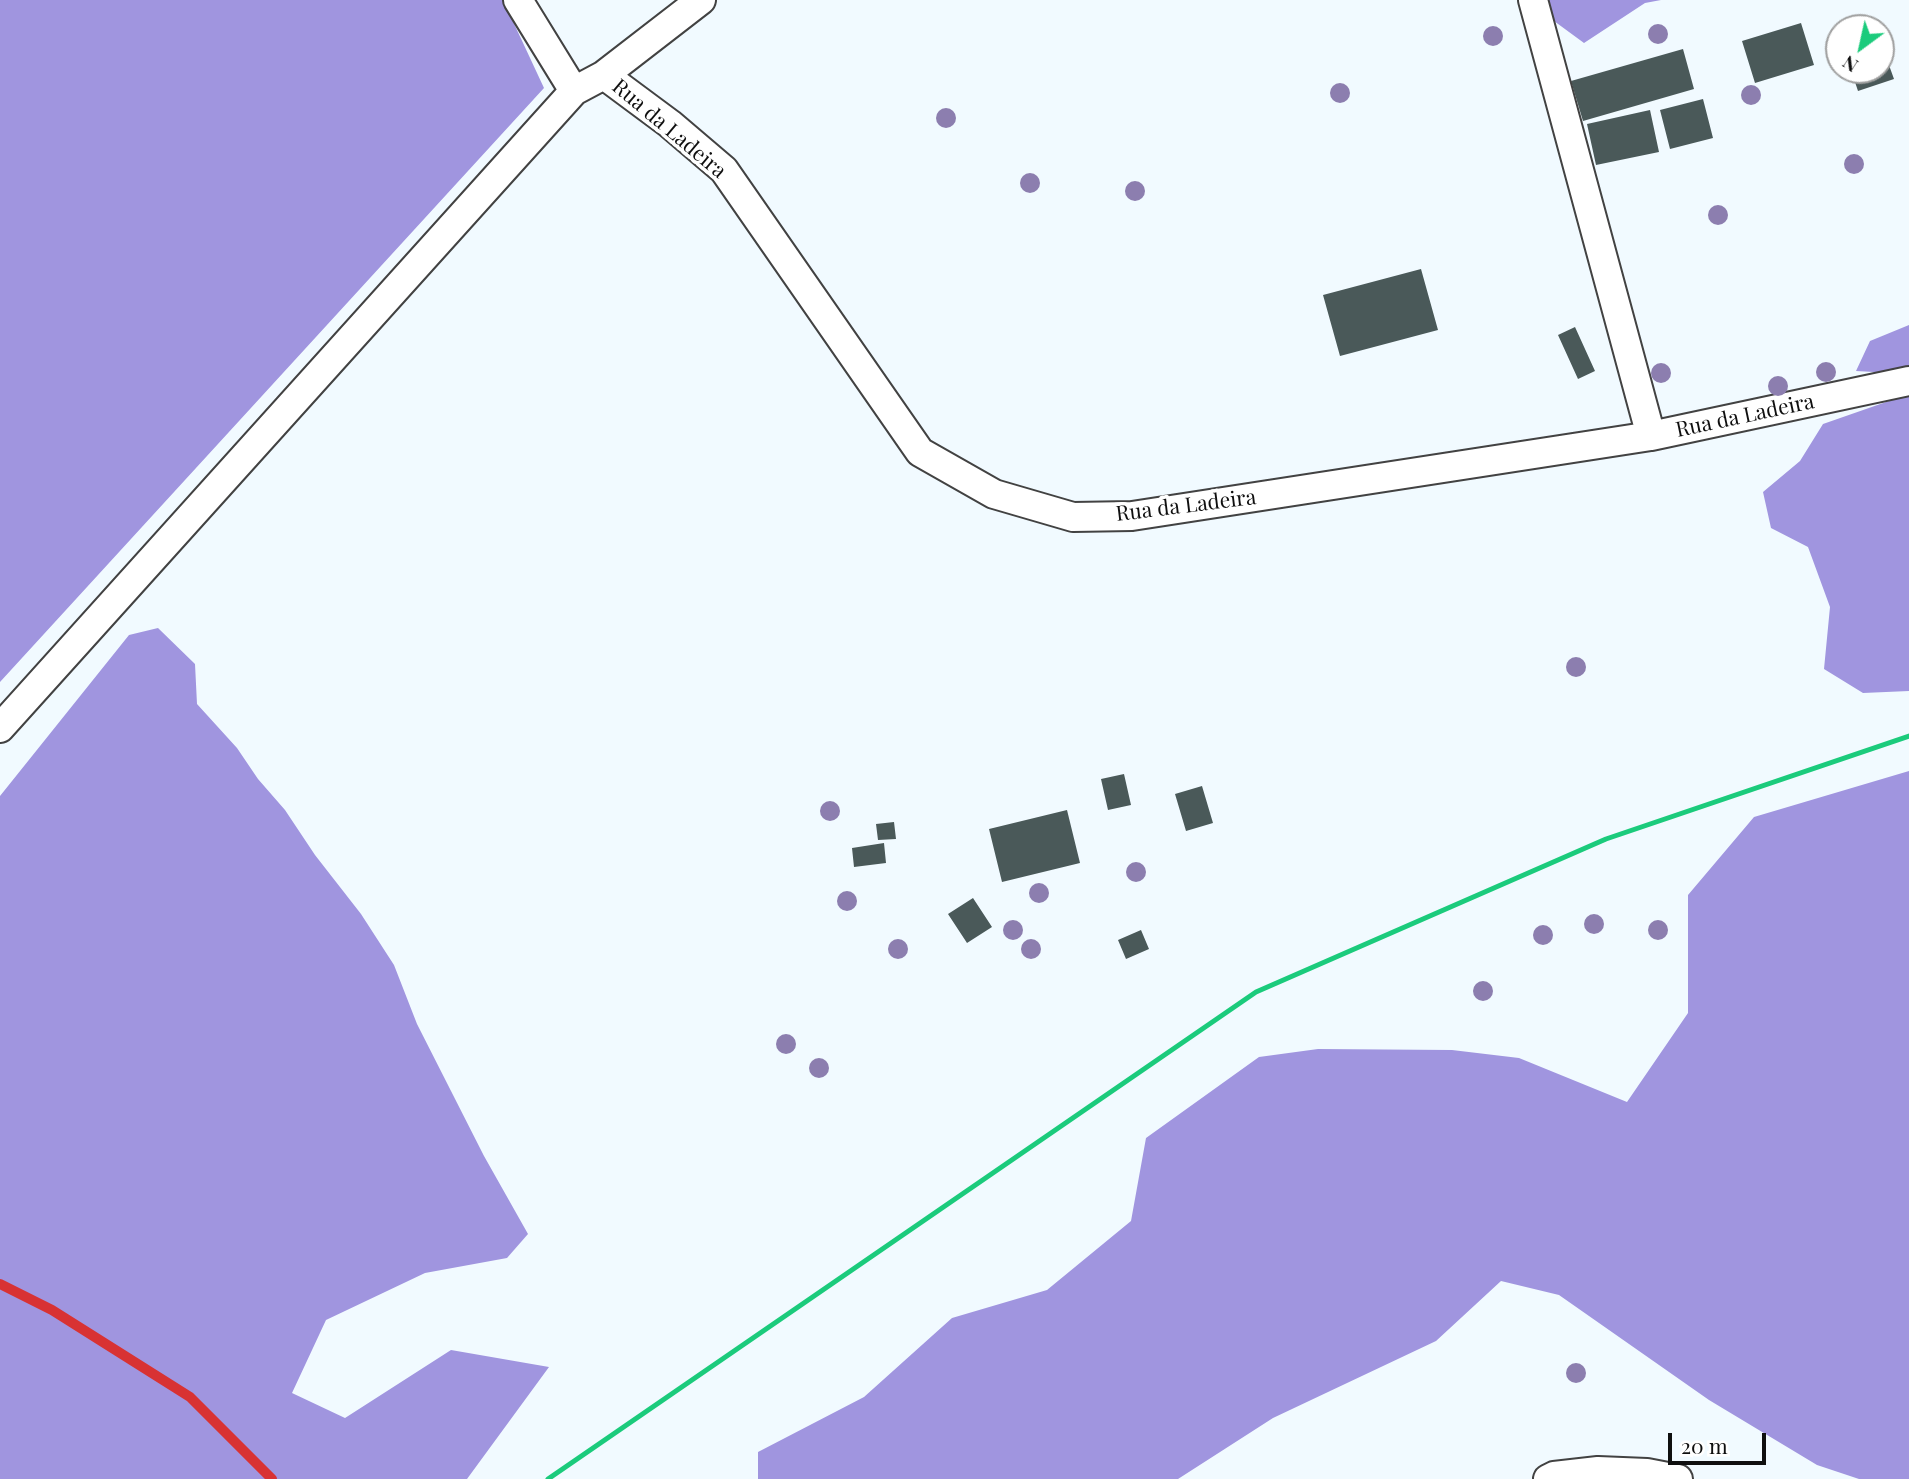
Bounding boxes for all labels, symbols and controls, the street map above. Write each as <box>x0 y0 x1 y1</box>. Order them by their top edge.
north arrow <box>1825 14 1895 84</box>
text: N <box>1837 50 1862 80</box>
street label: Rua da Ladeira <box>607 74 731 184</box>
street label: Rua da Ladeira <box>1673 389 1817 443</box>
street label: Rua da Ladeira <box>1115 485 1257 527</box>
scale bar <box>1671 1420 1769 1464</box>
text: 20 m <box>1681 1431 1728 1459</box>

